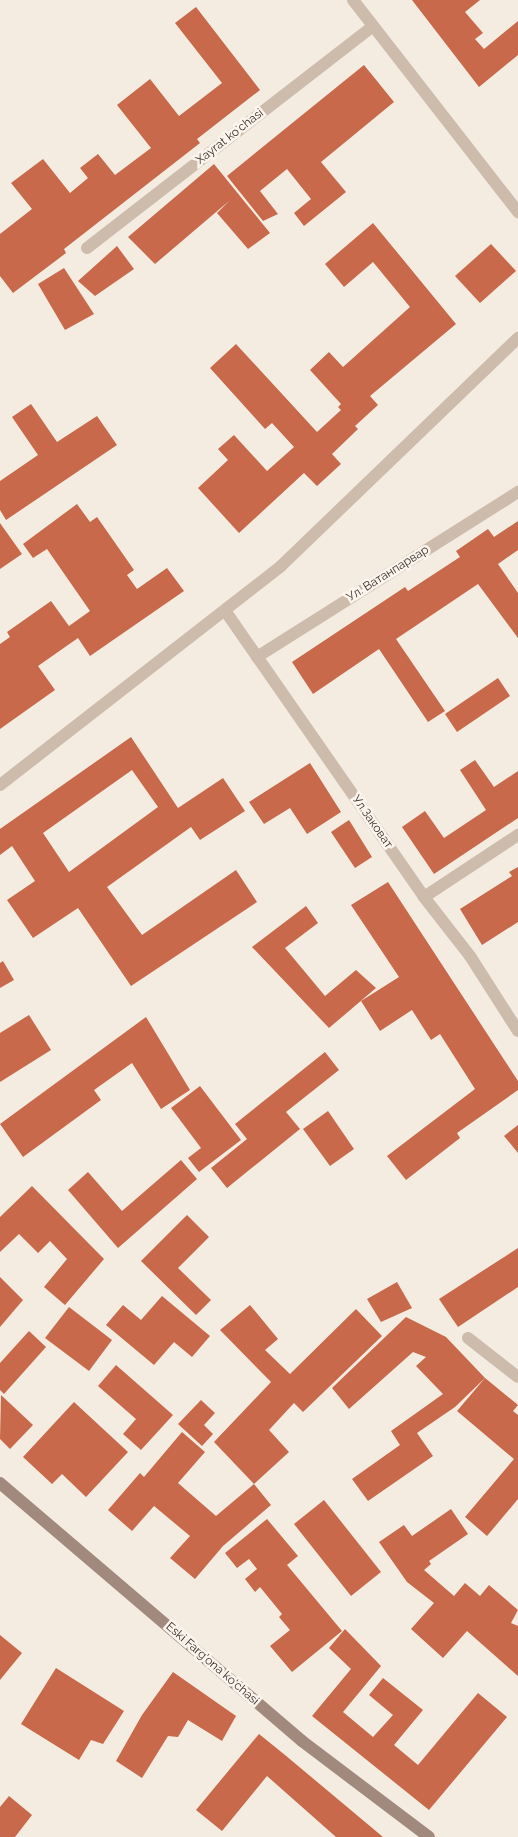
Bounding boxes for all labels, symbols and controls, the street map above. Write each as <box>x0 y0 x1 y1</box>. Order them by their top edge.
street label: Xayrat koʻchasi <box>193 106 267 168</box>
street label: Ул. Ватанпарвар <box>344 543 432 605</box>
street label: Ул.Заковат <box>349 793 395 851</box>
street label: Eski Farg'ona ko'chasi <box>163 1620 261 1708</box>

